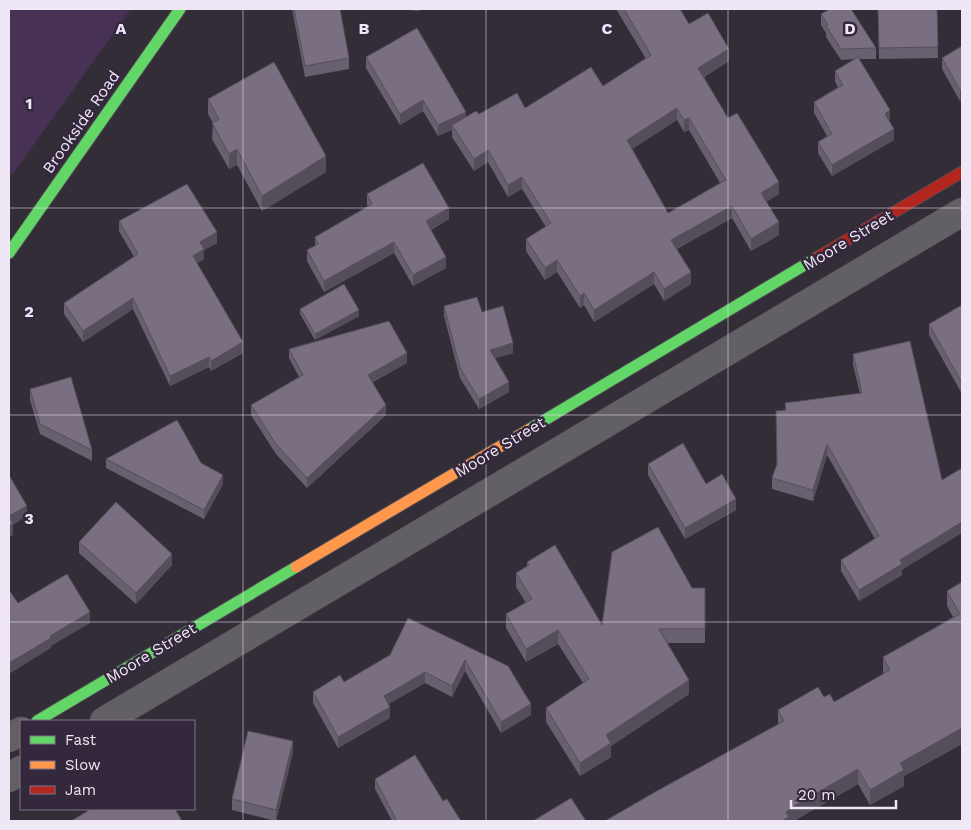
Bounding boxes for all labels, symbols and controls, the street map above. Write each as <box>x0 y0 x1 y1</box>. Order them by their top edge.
text: A <box>116 19 127 38</box>
text: B <box>359 19 370 38</box>
text: C <box>602 19 613 38</box>
text: D <box>844 19 856 38</box>
street label: Brookside Road <box>38 67 124 177</box>
text: 1 <box>26 94 32 113</box>
street label: Moore Street <box>799 205 897 274</box>
text: 2 <box>24 302 34 321</box>
street label: Moore Street <box>451 412 549 481</box>
text: 3 <box>24 509 34 528</box>
street label: Moore Street <box>102 618 200 687</box>
legend <box>20 720 195 810</box>
text: Fast <box>65 731 97 749</box>
text: Slow <box>65 756 101 774</box>
scale bar <box>791 778 896 810</box>
text: Jam <box>65 781 96 799</box>
text: 20 m <box>798 786 836 804</box>

